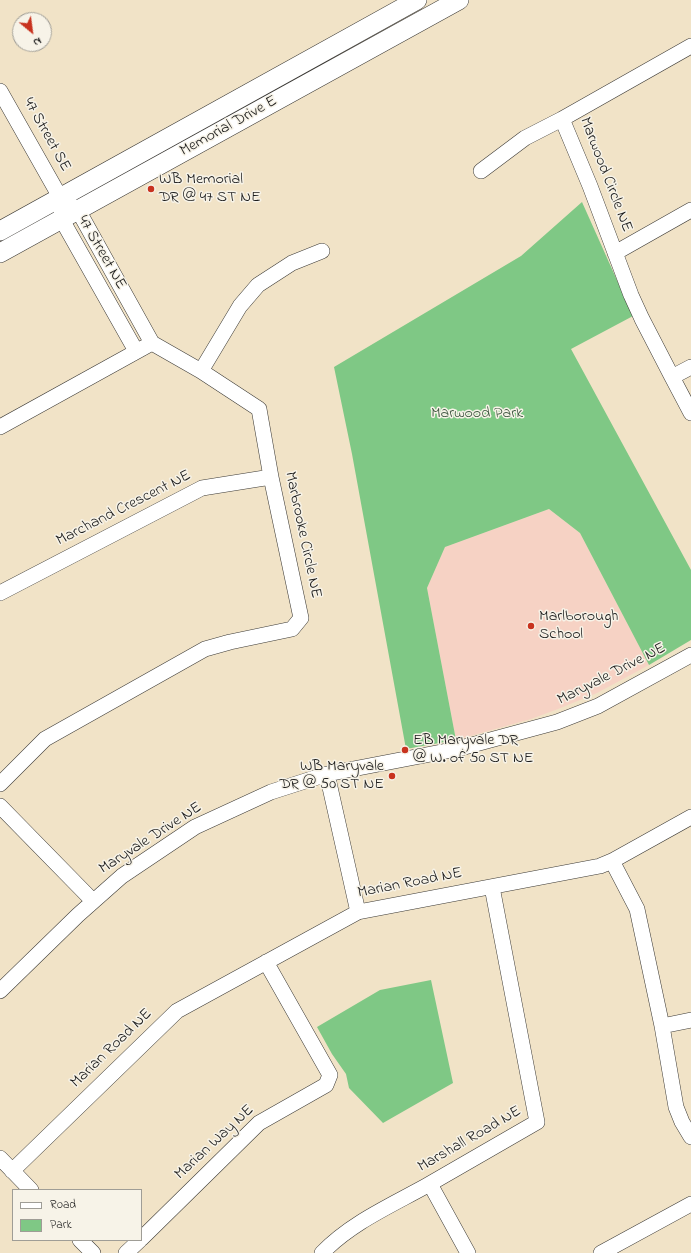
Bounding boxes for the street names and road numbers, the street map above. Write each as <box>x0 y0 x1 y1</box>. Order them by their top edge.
street label: Memorial Drive E <box>177 92 281 162</box>
street label: 47 Street SE <box>18 95 74 175</box>
street label: Marwood Circle NE <box>574 115 636 235</box>
street label: 47 Street NE <box>72 213 130 293</box>
street label: Marchand Crescent NE <box>53 467 195 551</box>
street label: Marbrooke Circle NE <box>279 470 325 600</box>
street label: Maryvale Drive NE <box>555 639 669 711</box>
street label: Maryvale Drive NE <box>96 799 206 879</box>
street label: Marian Road NE <box>356 864 464 904</box>
street label: Marian Road NE <box>67 1005 157 1093</box>
street label: Marian Way NE <box>171 1101 259 1185</box>
street label: Marshall Road NE <box>415 1103 525 1177</box>

